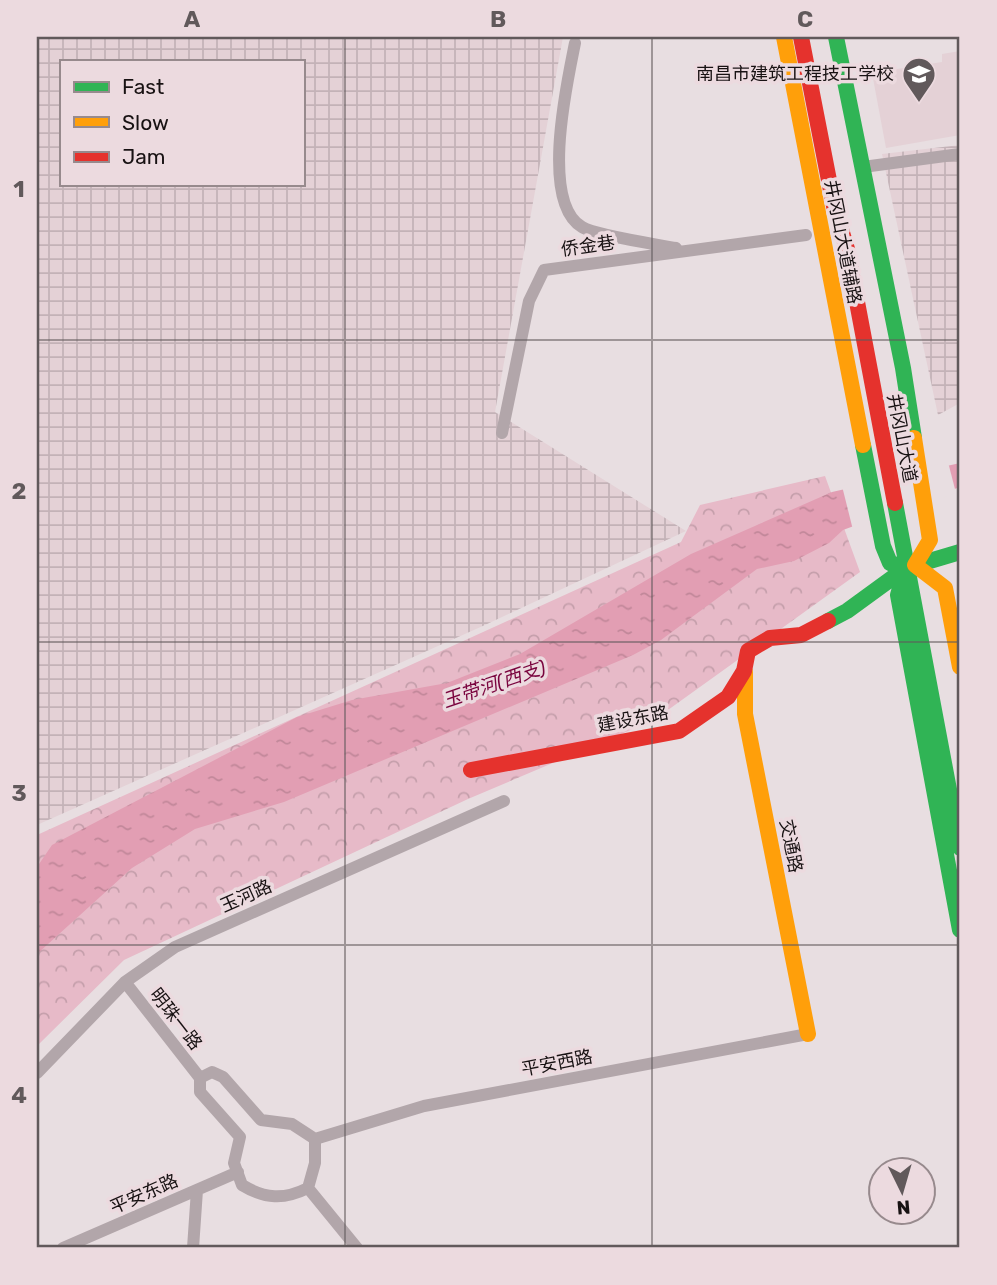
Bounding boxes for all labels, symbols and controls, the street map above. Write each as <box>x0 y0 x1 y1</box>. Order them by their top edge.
text: A <box>184 5 201 33</box>
text: B <box>490 5 506 33</box>
text: C <box>797 5 813 33</box>
school or university icon: 南昌市建筑工程技工学校 <box>900 55 938 104</box>
legend <box>60 60 304 186</box>
place label: 南昌市建筑工程技工学校 <box>696 63 894 85</box>
text: Fast <box>122 74 164 99</box>
text: Slow <box>122 110 169 135</box>
text: Jam <box>122 144 166 169</box>
text: 1 <box>13 175 25 203</box>
street label: 井冈山大道辅路 <box>820 178 866 306</box>
street label: 侨金巷 <box>560 231 616 261</box>
street label: 井冈山大道 <box>883 392 921 484</box>
text: 2 <box>12 477 26 505</box>
water label: 玉带河(西支) <box>439 655 549 712</box>
street label: 建设东路 <box>596 701 670 737</box>
text: 3 <box>11 779 27 807</box>
street label: 交通路 <box>775 817 807 875</box>
street label: 玉河路 <box>217 875 275 917</box>
street label: 明珠一路 <box>145 984 207 1054</box>
street label: 平安西路 <box>520 1045 594 1081</box>
text: 4 <box>11 1081 27 1109</box>
north arrow <box>867 1156 937 1226</box>
street label: 平安东路 <box>107 1169 181 1219</box>
text: N <box>896 1195 911 1219</box>

